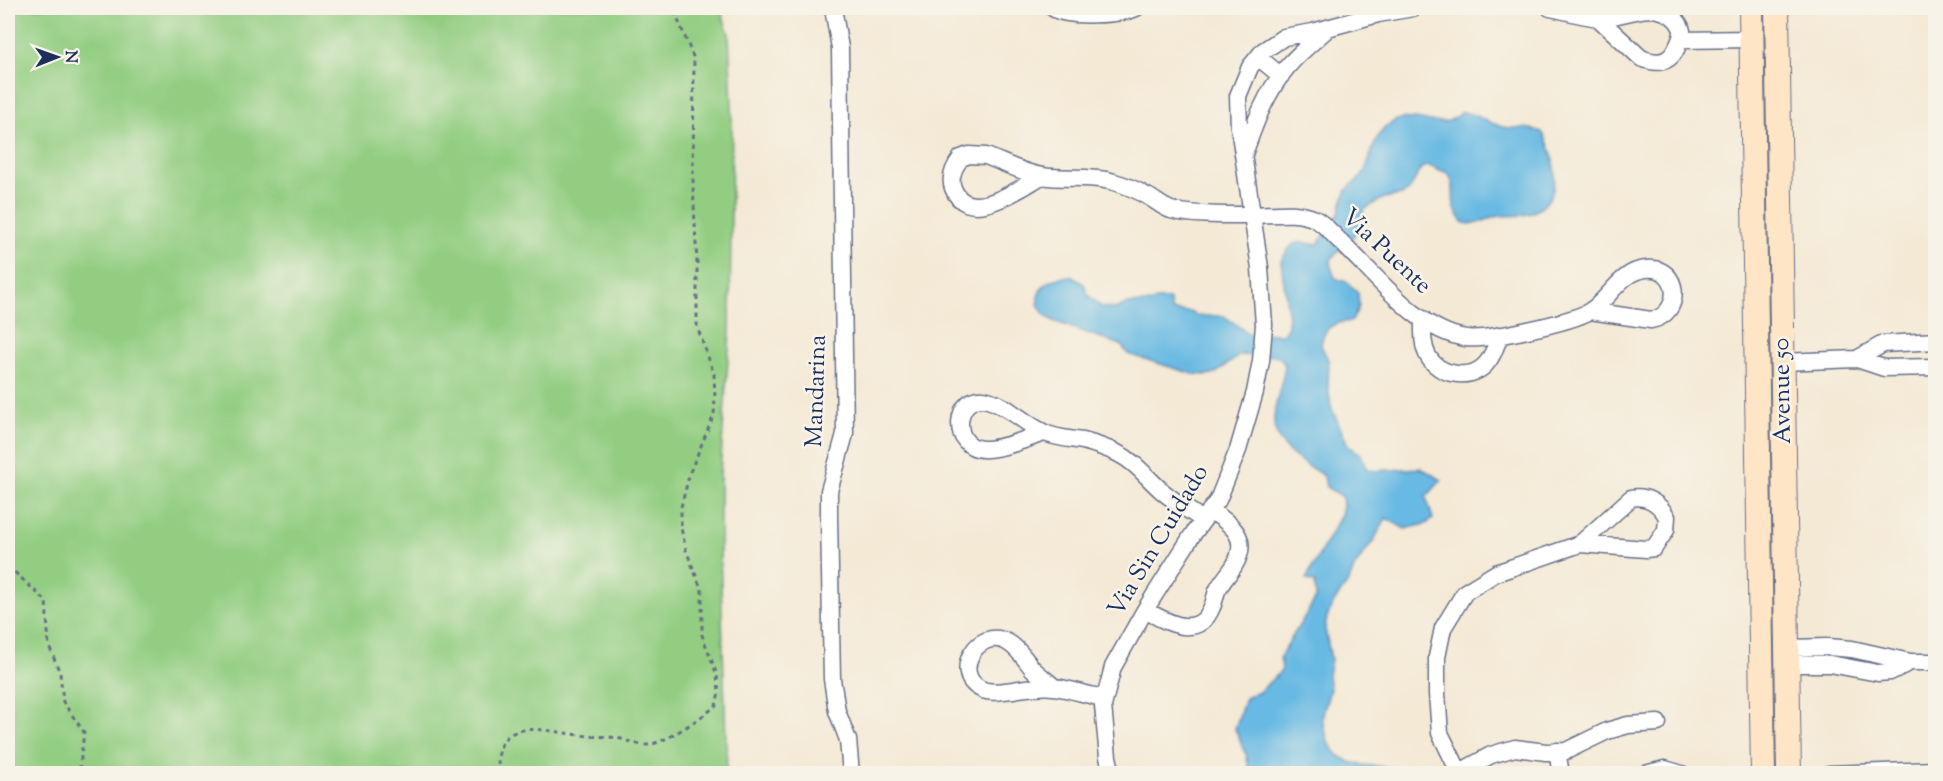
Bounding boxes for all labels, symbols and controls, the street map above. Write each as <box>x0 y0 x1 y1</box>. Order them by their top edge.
north arrow <box>27 27 87 87</box>
text: N <box>58 50 81 64</box>
street label: Via Puente <box>1333 201 1439 303</box>
street label: Mandarina <box>798 334 836 448</box>
street label: Avenue 50 <box>1765 338 1801 444</box>
street label: Via Sin Cuidado <box>1100 459 1218 623</box>

